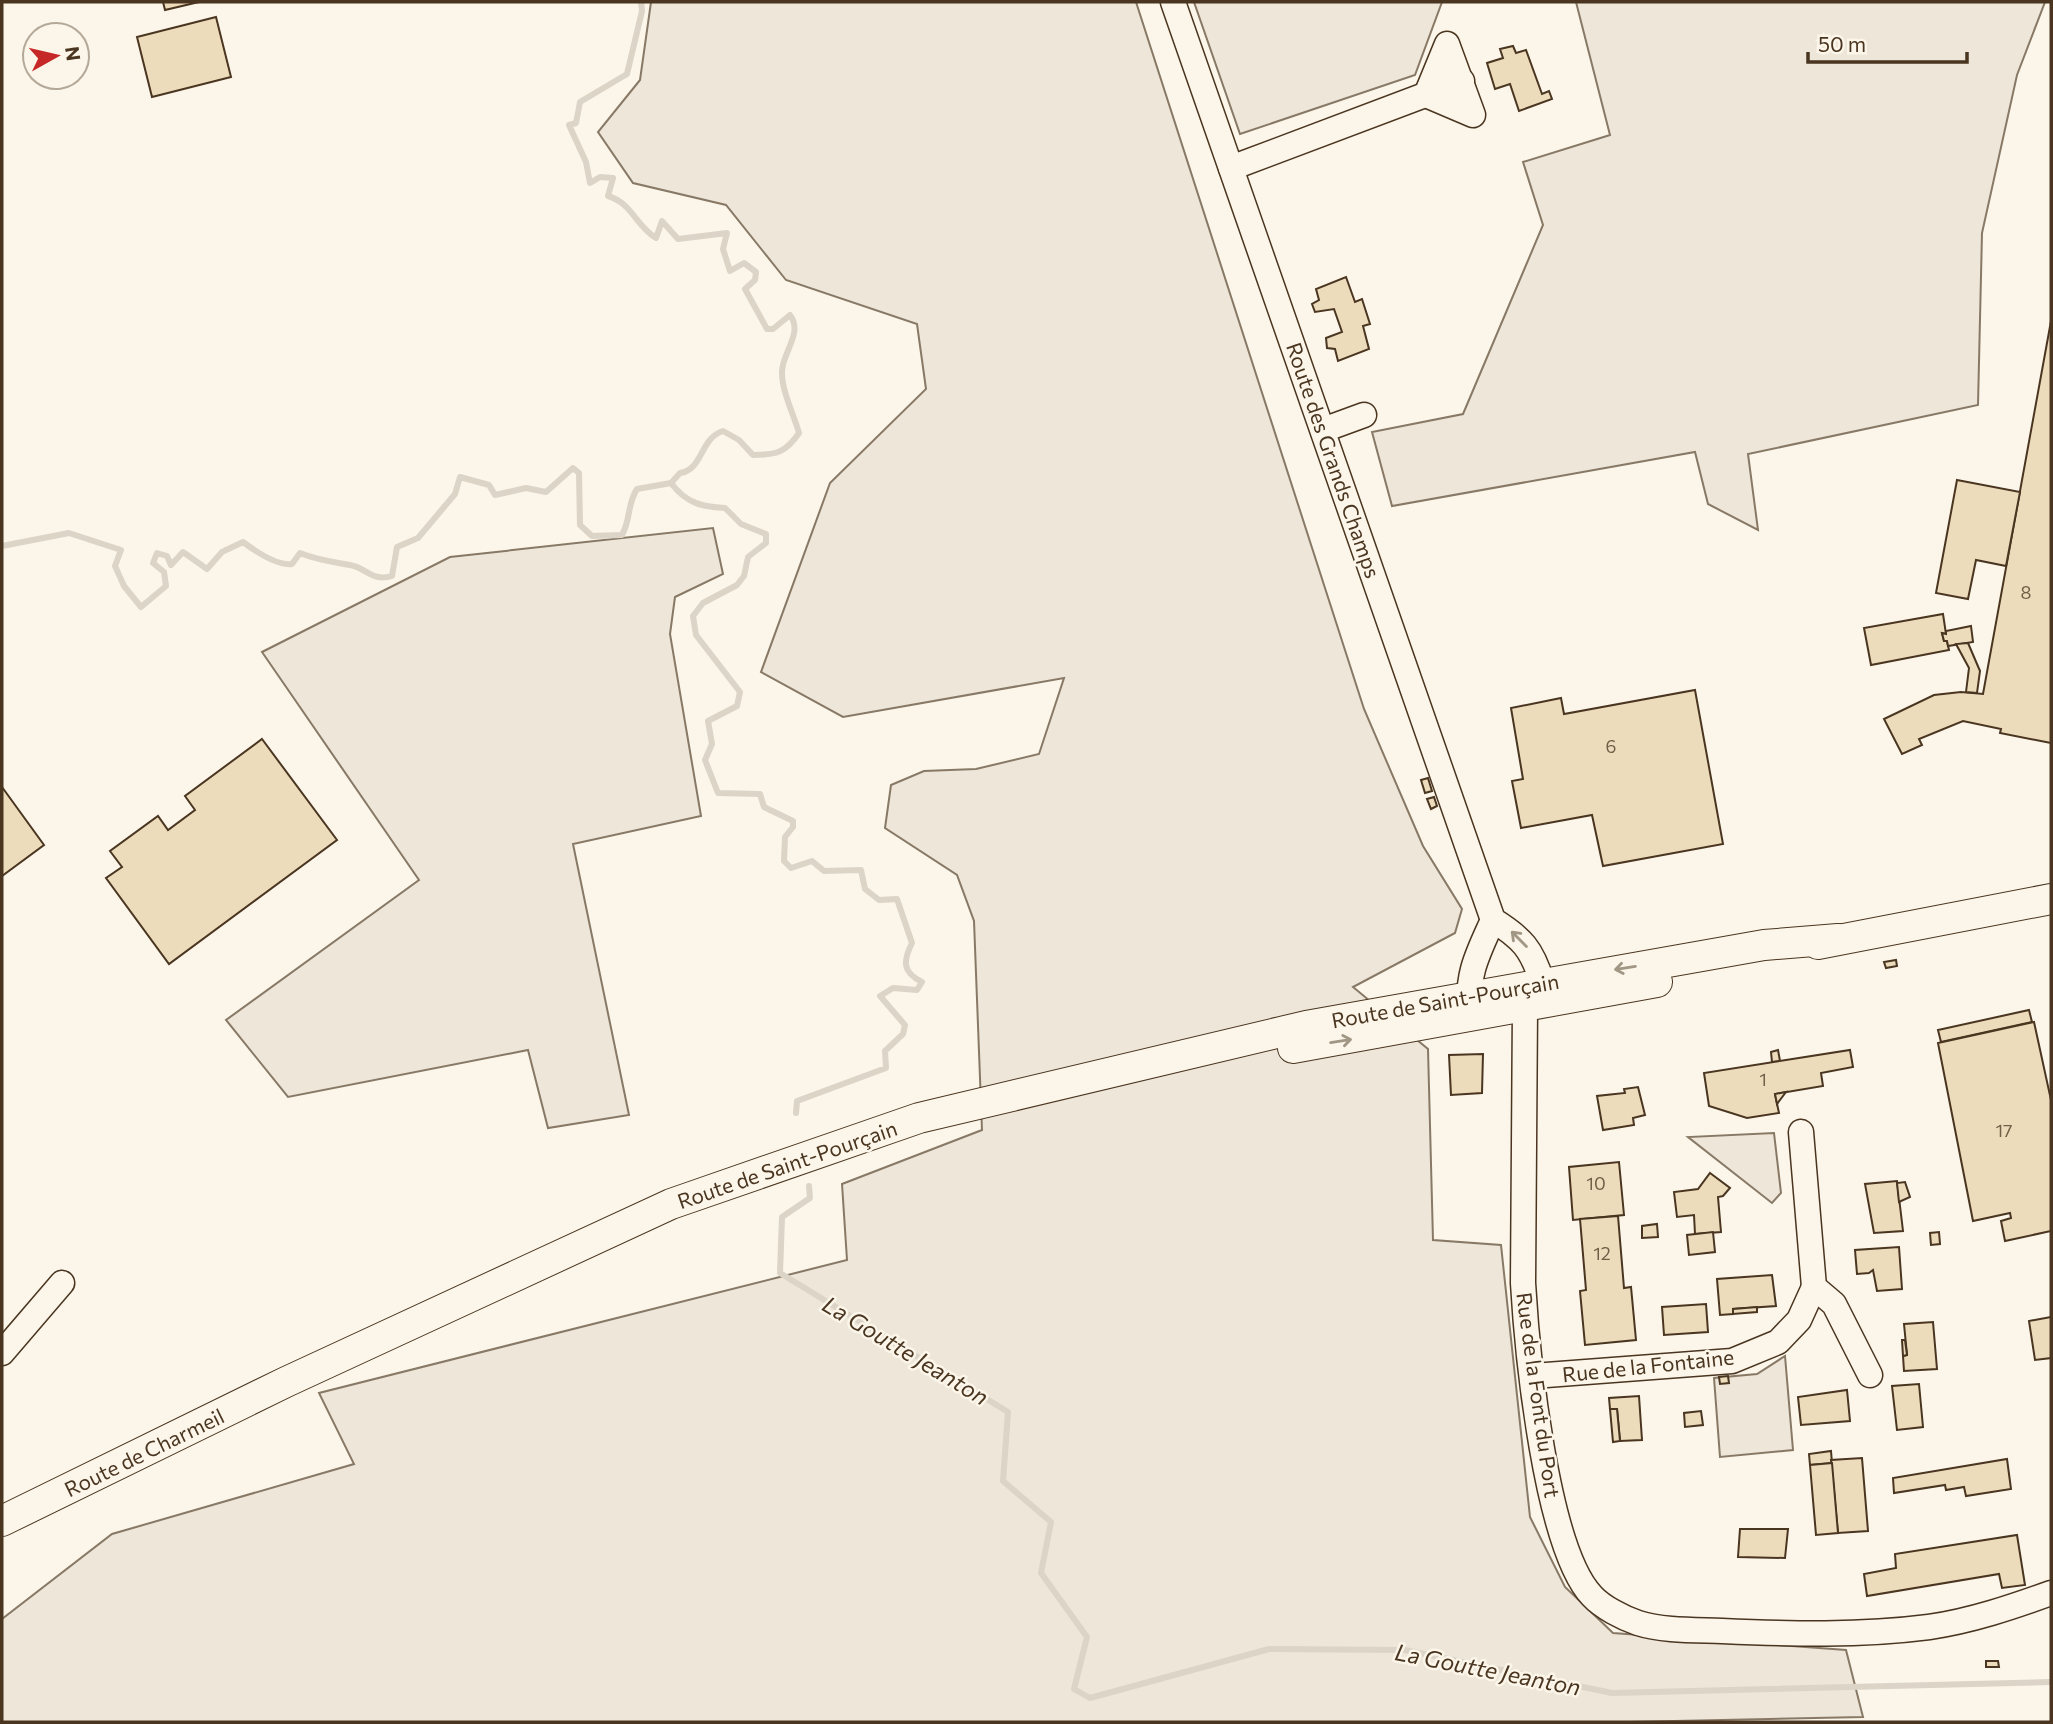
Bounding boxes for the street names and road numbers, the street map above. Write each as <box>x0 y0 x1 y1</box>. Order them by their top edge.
street label: Route des Grands Champs <box>1282 339 1386 581</box>
street label: Route de Saint-Pourçain <box>1329 968 1561 1032</box>
street label: Route de Saint-Pourçain <box>674 1115 900 1213</box>
street label: Rue de la Font du Port <box>1512 1291 1566 1499</box>
street label: Rue de la Fontaine <box>1561 1344 1735 1386</box>
street label: Route de Charmeil <box>60 1403 228 1501</box>

